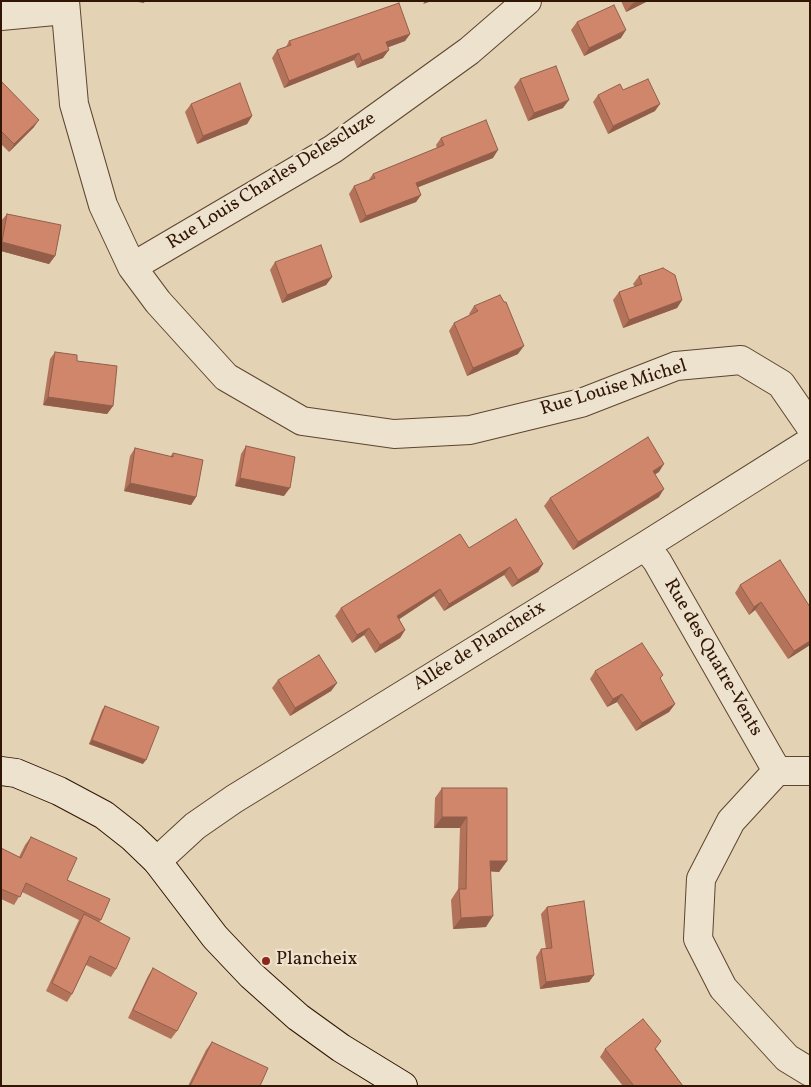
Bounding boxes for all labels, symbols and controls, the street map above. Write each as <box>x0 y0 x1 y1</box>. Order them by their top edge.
street label: Rue Louis Charles Delescluze <box>163 108 381 256</box>
street label: Rue Louise Michel <box>538 356 690 422</box>
street label: Rue des Quatre-Vents <box>658 575 766 741</box>
street label: Allée de Plancheix <box>410 597 550 697</box>
place label: Plancheix <box>276 950 357 972</box>
marker: Plancheix <box>260 955 272 967</box>

